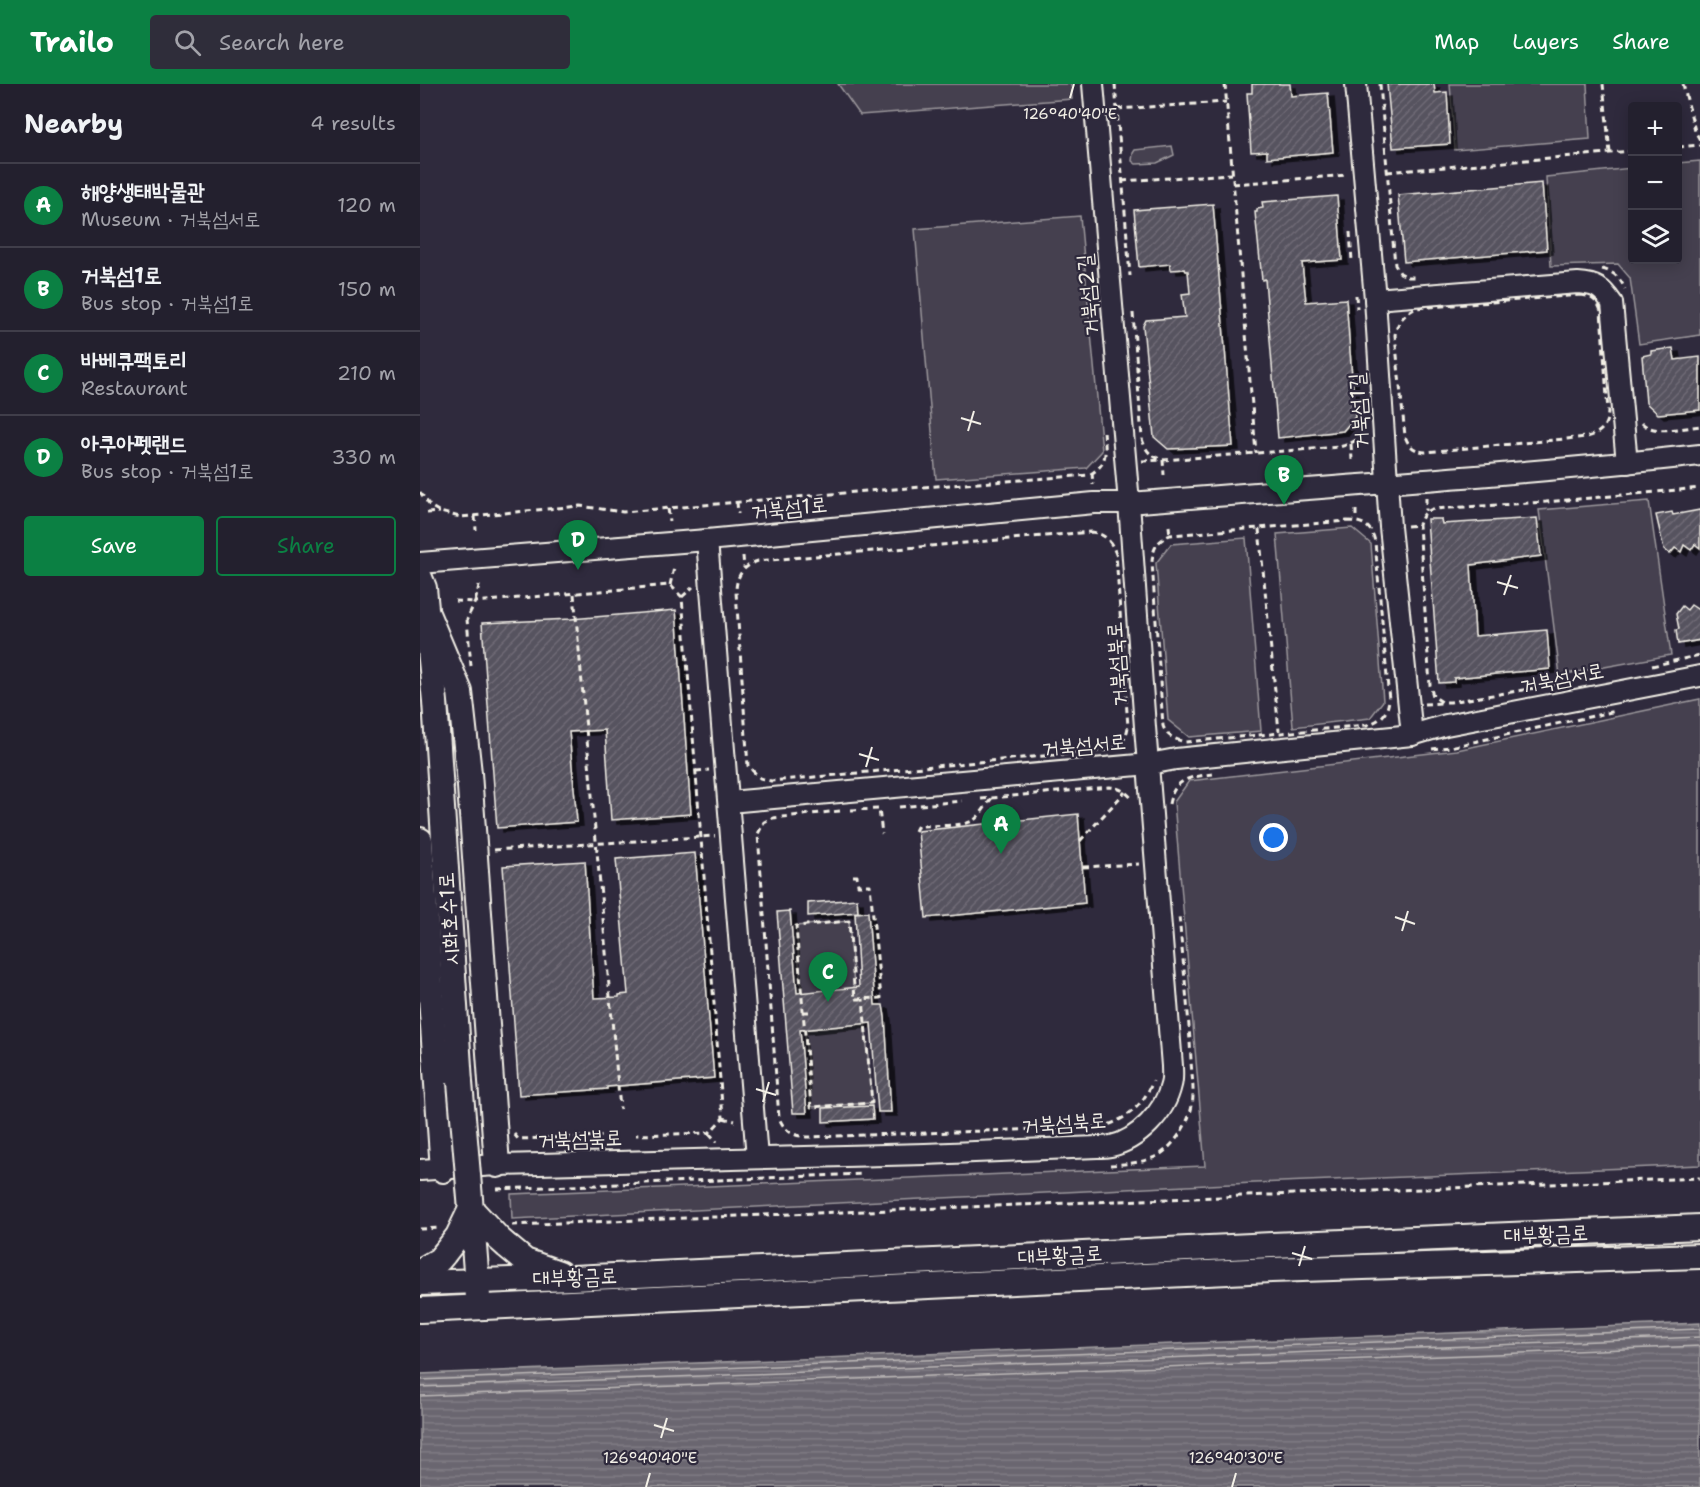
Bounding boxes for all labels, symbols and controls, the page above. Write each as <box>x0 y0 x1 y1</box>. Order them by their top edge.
search box <box>150 15 570 69</box>
text: Trailo <box>30 23 114 61</box>
icon: search <box>171 26 204 59</box>
text: Search here <box>219 28 345 57</box>
text: Map <box>1434 28 1479 56</box>
text: Layers <box>1512 28 1579 56</box>
text: Share <box>1612 28 1670 56</box>
map controls <box>1628 102 1682 264</box>
button: + <box>1628 102 1682 156</box>
text: 126°40'40"E <box>1023 104 1117 124</box>
text: Nearby <box>24 106 123 141</box>
text: 4 results <box>310 110 396 136</box>
button: − <box>1628 156 1682 210</box>
text: 해양생태박물관 <box>81 177 205 206</box>
text: A <box>36 192 51 218</box>
text: 120 m <box>337 192 396 218</box>
text: Museum · 거북섬서로 <box>81 206 260 232</box>
button: layers <box>1628 210 1682 264</box>
street label: 거북섬2길 <box>1070 253 1106 337</box>
text: 거북섬1로 <box>81 261 162 290</box>
text: B <box>37 276 50 302</box>
text: 150 m <box>338 276 396 302</box>
text: Bus stop · 거북섬1로 <box>81 290 254 316</box>
text: 바베큐팩토리 <box>81 346 187 375</box>
text: C <box>37 360 50 386</box>
text: 210 m <box>337 360 396 386</box>
street label: 거북섬1길 <box>1342 372 1376 450</box>
text: Restaurant <box>81 375 188 401</box>
text: 아쿠아펫랜드 <box>81 429 187 458</box>
text: D <box>36 444 51 470</box>
text: 330 m <box>332 444 396 470</box>
pin: B <box>1264 456 1304 505</box>
text: Bus stop · 거북섬1로 <box>81 458 254 484</box>
street label: 거북섬1로 <box>750 490 828 526</box>
button: Save <box>24 516 204 576</box>
button: Share <box>216 516 396 576</box>
pin: D <box>558 520 598 570</box>
street label: 거북섬북로 <box>1100 621 1134 707</box>
street label: 거북섬서로 <box>1518 656 1606 700</box>
street label: 거북섬서로 <box>1041 727 1127 763</box>
pin: A <box>982 804 1020 854</box>
your location <box>1259 823 1288 852</box>
street label: 시화호수1로 <box>432 872 466 966</box>
pin: C <box>808 952 848 1002</box>
street label: 거북섬북로 <box>1021 1106 1107 1140</box>
street label: 거북섬북로 <box>537 1124 623 1154</box>
street label: 대부황금로 <box>1503 1219 1589 1249</box>
street label: 대부황금로 <box>1017 1239 1103 1271</box>
street label: 대부황금로 <box>532 1262 618 1292</box>
text: 126°40'40"E <box>603 1448 697 1468</box>
text: 126°40'30"E <box>1189 1448 1283 1468</box>

